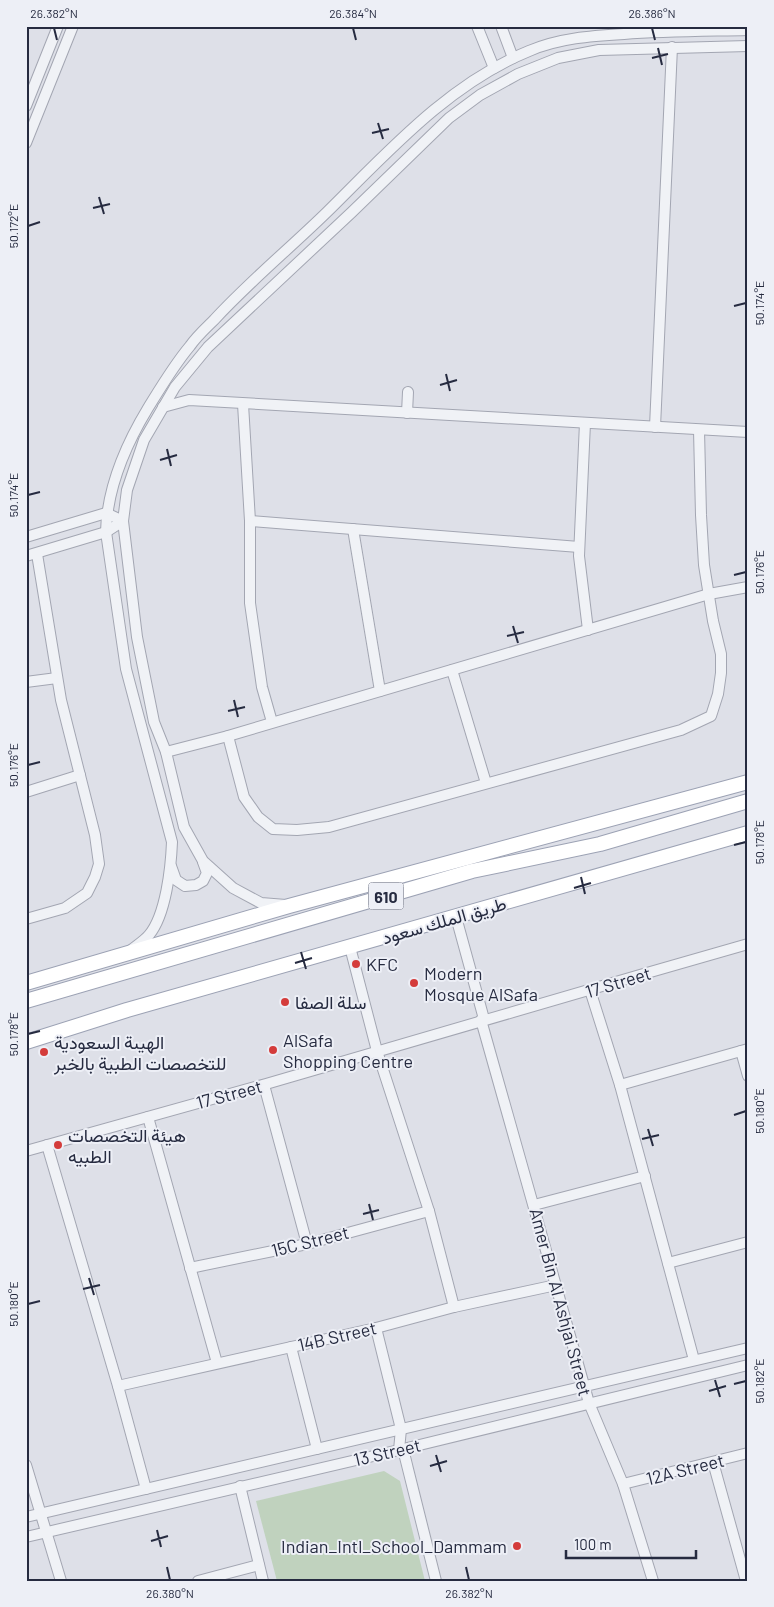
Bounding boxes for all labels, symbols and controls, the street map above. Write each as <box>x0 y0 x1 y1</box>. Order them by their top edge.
text: 26.382°N <box>30 6 78 20</box>
text: 26.384°N <box>329 6 377 20</box>
text: 26.386°N <box>628 6 676 20</box>
text: 50.172°E <box>6 204 20 248</box>
text: 50.174°E <box>752 281 766 325</box>
text: 50.174°E <box>6 473 20 517</box>
text: 50.176°E <box>752 550 766 594</box>
text: 50.176°E <box>6 743 20 787</box>
text: 50.178°E <box>752 820 766 864</box>
road number: 610 <box>368 882 404 909</box>
street label: طريق الملك سعود <box>379 892 509 949</box>
place label: KFC <box>366 953 398 975</box>
marker: KFC <box>350 958 362 970</box>
place label: Modern Mosque AlSafa <box>424 962 538 1005</box>
street label: 17 Street <box>582 962 654 1002</box>
marker: Modern Mosque AlSafa <box>408 977 420 989</box>
place label: سلة الصفا <box>295 991 366 1013</box>
marker: سلة الصفا <box>279 996 291 1008</box>
text: 50.178°E <box>6 1012 20 1056</box>
place label: AlSafa Shopping Centre <box>283 1029 413 1072</box>
place label: الهيىة السعودية للتخصصات الطبية بالخبر <box>53 1031 227 1075</box>
marker: AlSafa Shopping Centre <box>267 1044 279 1056</box>
marker: الهيىة السعودية للتخصصات الطبية بالخبر <box>38 1046 50 1058</box>
street label: 17 Street <box>194 1075 264 1113</box>
text: 50.180°E <box>752 1088 766 1134</box>
place label: هيئة التخصصات الطبيه <box>68 1124 186 1167</box>
marker: هيئة التخصصات الطبيه <box>52 1139 64 1151</box>
street label: Amer Bin Al Ashjai Street <box>525 1206 597 1398</box>
street label: 15C Street <box>269 1221 351 1261</box>
text: 50.180°E <box>6 1281 20 1327</box>
street label: 14B Street <box>295 1316 379 1356</box>
text: 50.182°E <box>752 1358 766 1404</box>
street label: 13 Street <box>351 1434 423 1470</box>
street label: 12A Street <box>644 1449 726 1489</box>
scale bar <box>566 1527 696 1559</box>
place label: Indian_Intl_School_Dammam <box>281 1535 507 1557</box>
text: 100 m <box>574 1535 612 1553</box>
marker: Indian_Intl_School_Dammam <box>511 1540 523 1552</box>
text: 26.380°N <box>146 1586 194 1600</box>
text: 26.382°N <box>445 1586 493 1600</box>

